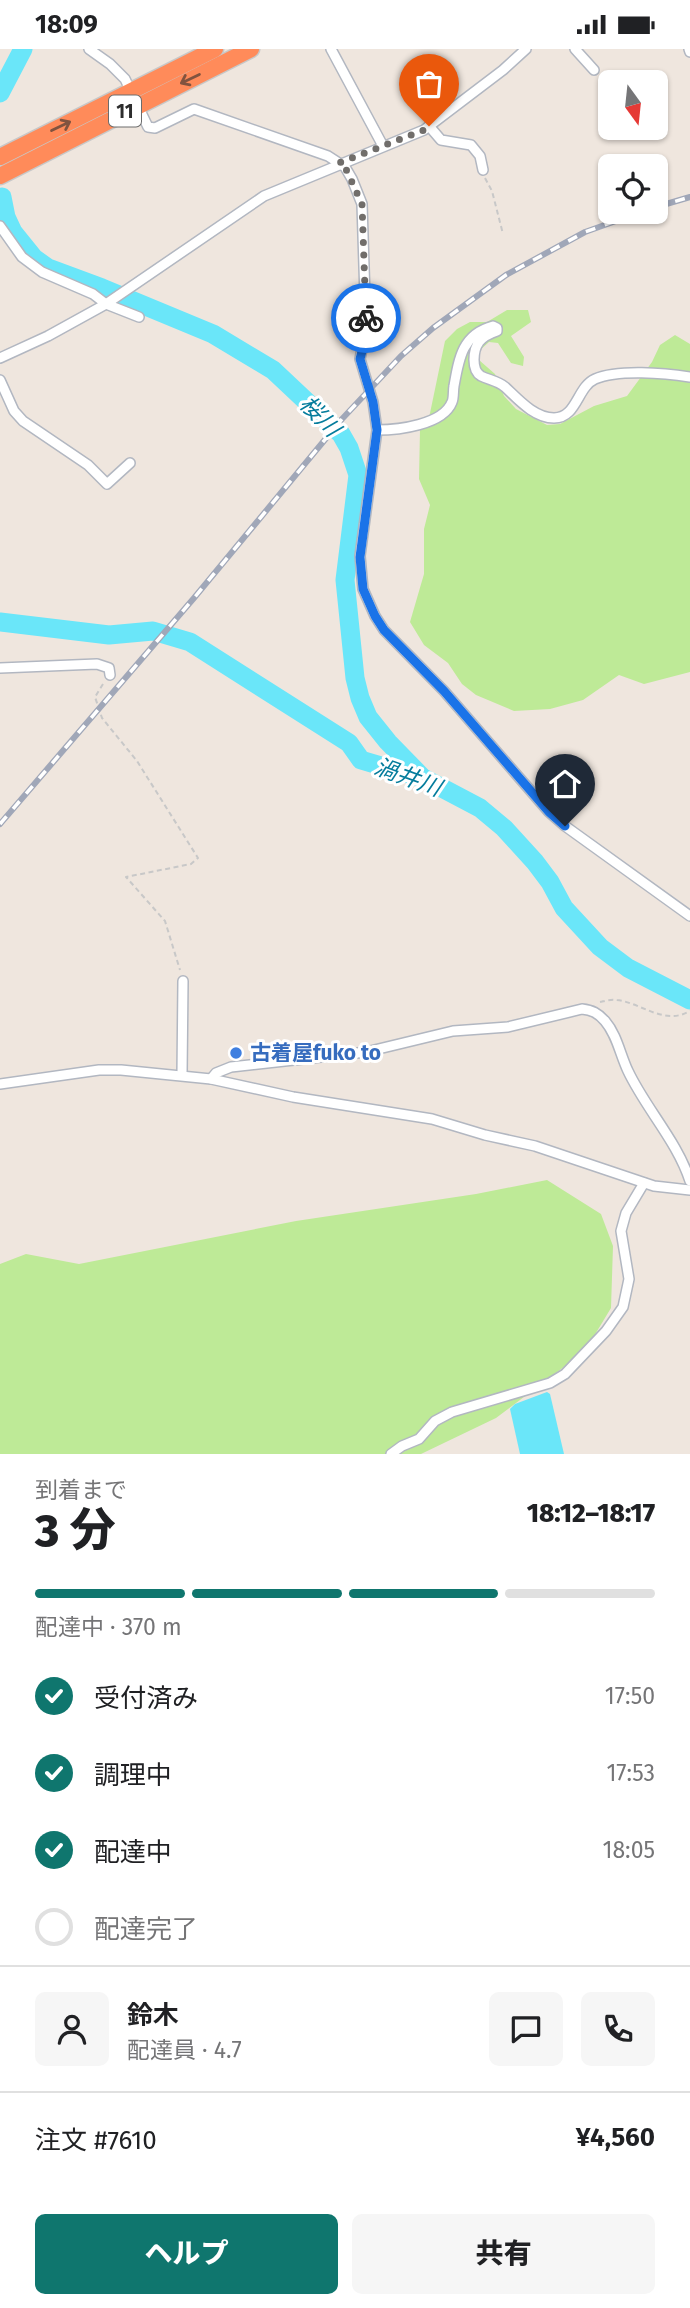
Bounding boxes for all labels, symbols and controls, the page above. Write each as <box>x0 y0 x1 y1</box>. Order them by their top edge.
text: 18:09 <box>35 9 98 40</box>
pin <box>399 54 459 126</box>
icon: bag <box>410 65 448 103</box>
north arrow <box>598 70 668 140</box>
map controls <box>598 70 668 224</box>
one-way arrow <box>180 73 201 87</box>
road number: 11 <box>109 95 141 127</box>
one-way arrow <box>50 119 71 133</box>
button: locate <box>598 154 668 224</box>
courier <box>331 283 401 353</box>
icon: bike <box>347 299 385 337</box>
water label: 桜川 <box>294 390 348 444</box>
water label: 渦井川 <box>371 752 448 803</box>
pin <box>535 754 595 826</box>
icon: home <box>546 765 584 803</box>
place label: 古着屋fuko to <box>250 1040 381 1066</box>
marker: 古着屋fuko to <box>228 1045 244 1061</box>
text: 到着まで <box>35 1476 127 1504</box>
text: 18:12–18:17 <box>527 1498 655 1529</box>
text: 3 分 <box>35 1503 116 1558</box>
text: 配達中 · 370 m <box>35 1613 182 1641</box>
icon: check <box>35 1677 73 1715</box>
text: 17:50 <box>605 1682 655 1710</box>
text: 受付済み <box>94 1683 198 1714</box>
icon: check <box>35 1754 73 1792</box>
text: 17:53 <box>606 1759 655 1787</box>
text: 調理中 <box>94 1760 172 1791</box>
icon: check <box>35 1831 73 1869</box>
text: 18:05 <box>602 1836 655 1864</box>
text: 配達中 <box>94 1837 172 1868</box>
text: 配達完了 <box>94 1914 198 1945</box>
button: person <box>35 1992 109 2066</box>
button: chat <box>489 1992 563 2066</box>
button: phone <box>581 1992 655 2066</box>
text: 鈴木 <box>127 2000 179 2031</box>
text: 配達員 · 4.7 <box>127 2036 242 2064</box>
text: ¥4,560 <box>576 2122 655 2153</box>
text: 注文 #7610 <box>35 2125 157 2156</box>
button: ヘルプ <box>35 2214 338 2294</box>
button: 共有 <box>352 2214 655 2294</box>

